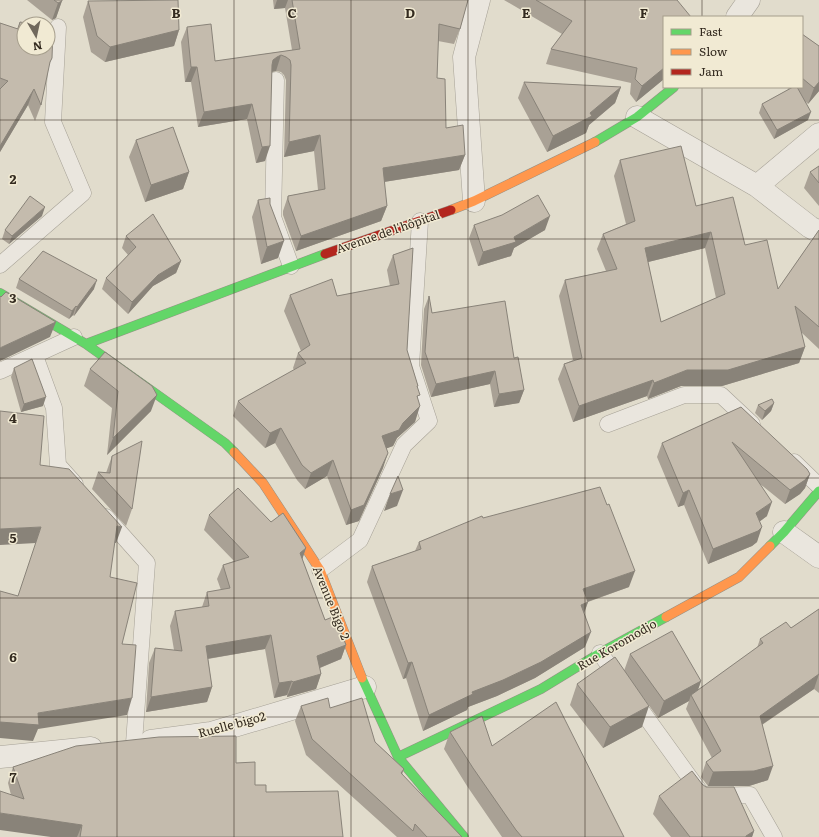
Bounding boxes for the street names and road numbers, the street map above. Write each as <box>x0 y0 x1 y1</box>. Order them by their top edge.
street label: Avenue de l'hôpital <box>334 205 442 257</box>
street label: Avenue Bigo 2 <box>309 563 355 642</box>
street label: Rue Koromodjo <box>573 614 660 674</box>
street label: Ruelle bigo2 <box>196 706 268 742</box>

